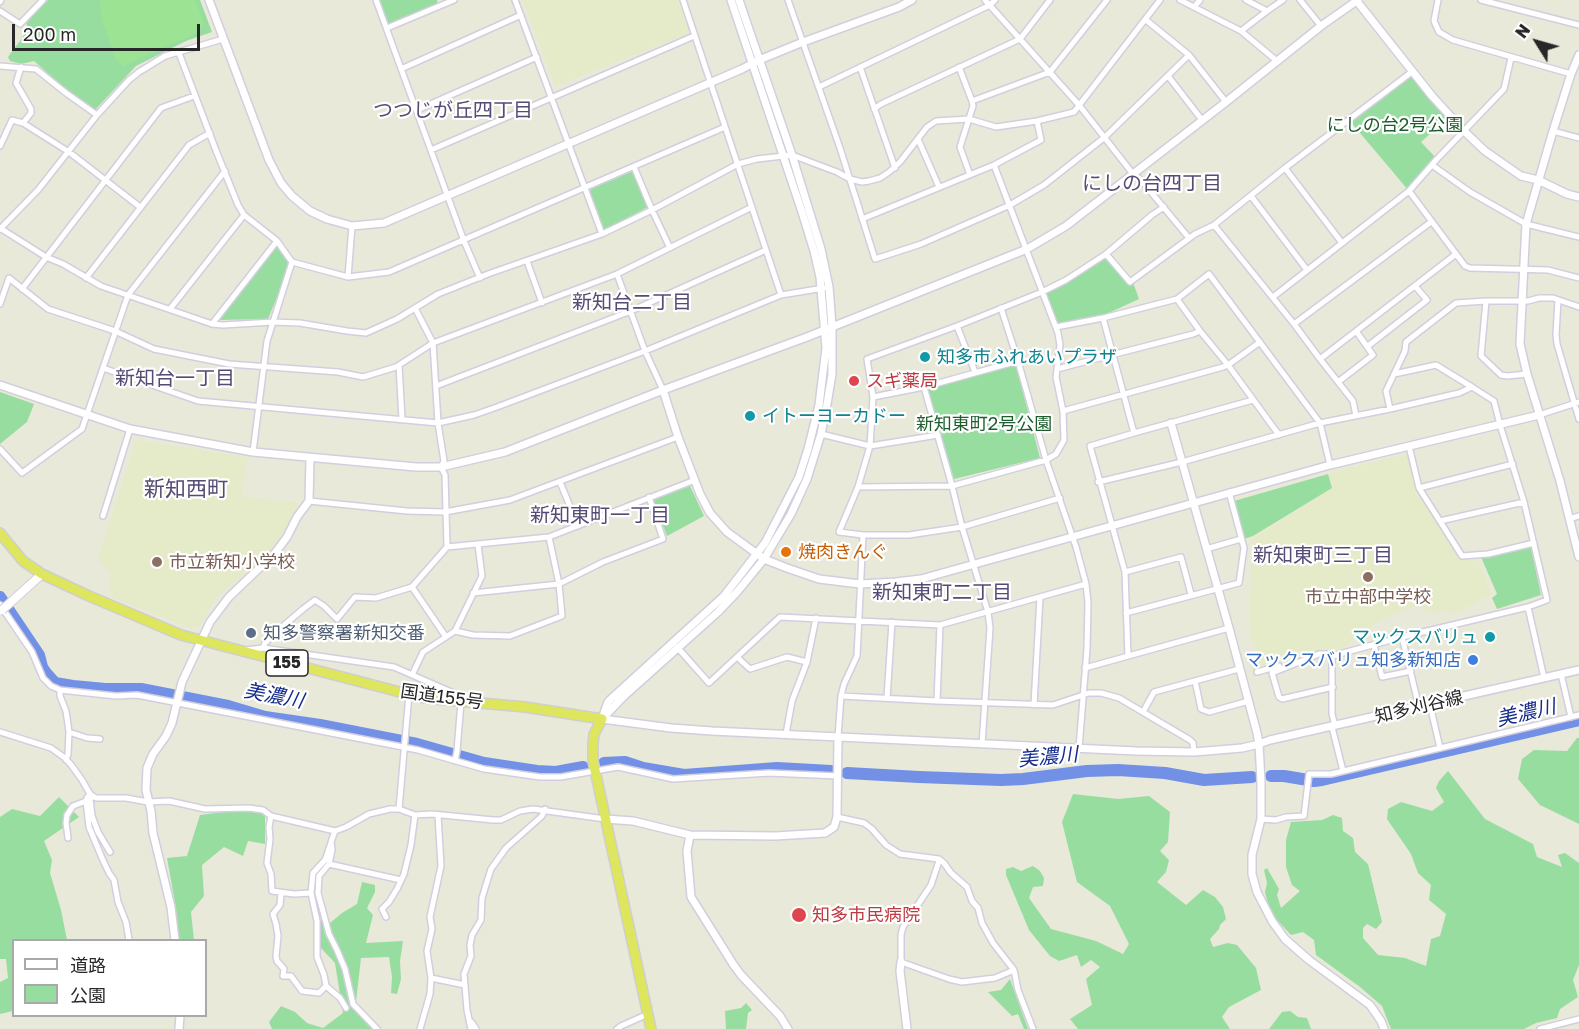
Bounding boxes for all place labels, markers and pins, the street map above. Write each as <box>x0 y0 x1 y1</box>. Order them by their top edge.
place label: 知多市ふれあいプラザ <box>937 346 1117 368</box>
marker: 知多市ふれあいプラザ <box>918 350 932 364</box>
place label: スギ薬局 <box>866 370 938 392</box>
marker: スギ薬局 <box>847 374 861 388</box>
place label: イトーヨーカドー <box>762 405 906 427</box>
marker: イトーヨーカドー <box>743 409 757 423</box>
place label: 焼肉きんぐ <box>798 541 888 563</box>
marker: 焼肉きんぐ <box>779 545 793 559</box>
place label: 市立新知小学校 <box>169 551 295 573</box>
marker: 市立新知小学校 <box>150 555 164 569</box>
marker: 市立中部中学校 <box>1361 570 1375 584</box>
place label: 市立中部中学校 <box>1305 586 1431 608</box>
place label: 知多警察署新知交番 <box>263 622 425 644</box>
marker: 知多警察署新知交番 <box>244 626 258 640</box>
place label: マックスバリュ <box>1352 626 1478 648</box>
marker: マックスバリュ <box>1483 630 1497 644</box>
place label: マックスバリュ知多新知店 <box>1245 649 1461 671</box>
marker: マックスバリュ知多新知店 <box>1466 653 1480 667</box>
place label: 知多市民病院 <box>812 904 920 926</box>
marker: 知多市民病院 <box>790 906 808 924</box>

